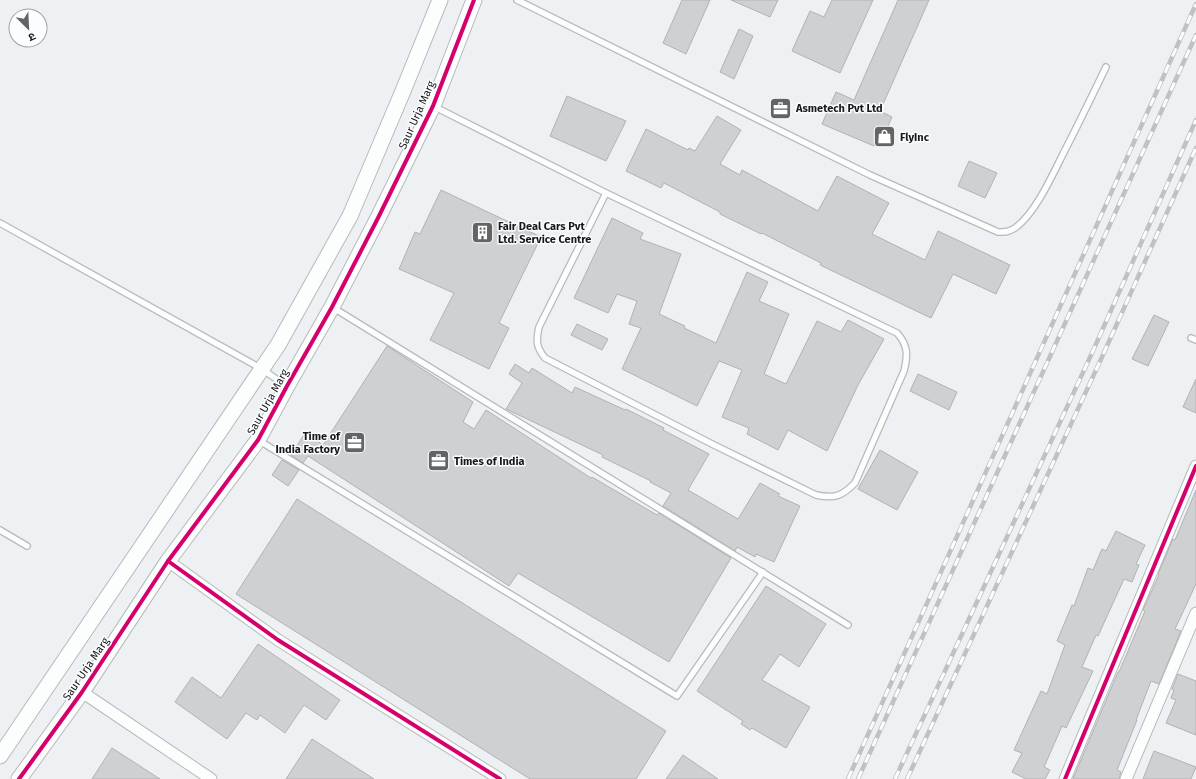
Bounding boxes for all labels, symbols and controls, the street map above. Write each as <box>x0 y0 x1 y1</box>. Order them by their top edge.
north arrow <box>8 8 48 48</box>
text: उ <box>26 29 37 44</box>
street label: Saur Urja Marg <box>396 79 438 151</box>
office icon: Asmetech Pvt Ltd <box>768 95 794 121</box>
place label: Asmetech Pvt Ltd <box>795 102 883 115</box>
shop icon: FlyInc <box>871 124 897 150</box>
place label: FlyInc <box>900 131 930 144</box>
building icon: Fair Deal Cars Pvt Ltd. Service Centre <box>469 219 495 245</box>
place label: Fair Deal Cars Pvt Ltd. Service Centre <box>498 220 591 246</box>
street label: Saur Urja Marg <box>245 367 292 437</box>
office icon: Time of India Factory <box>342 429 368 455</box>
place label: Time of India Factory <box>276 430 341 456</box>
office icon: Times of India <box>426 448 452 474</box>
place label: Times of India <box>454 455 525 468</box>
street label: Saur Urja Marg <box>60 635 112 703</box>

